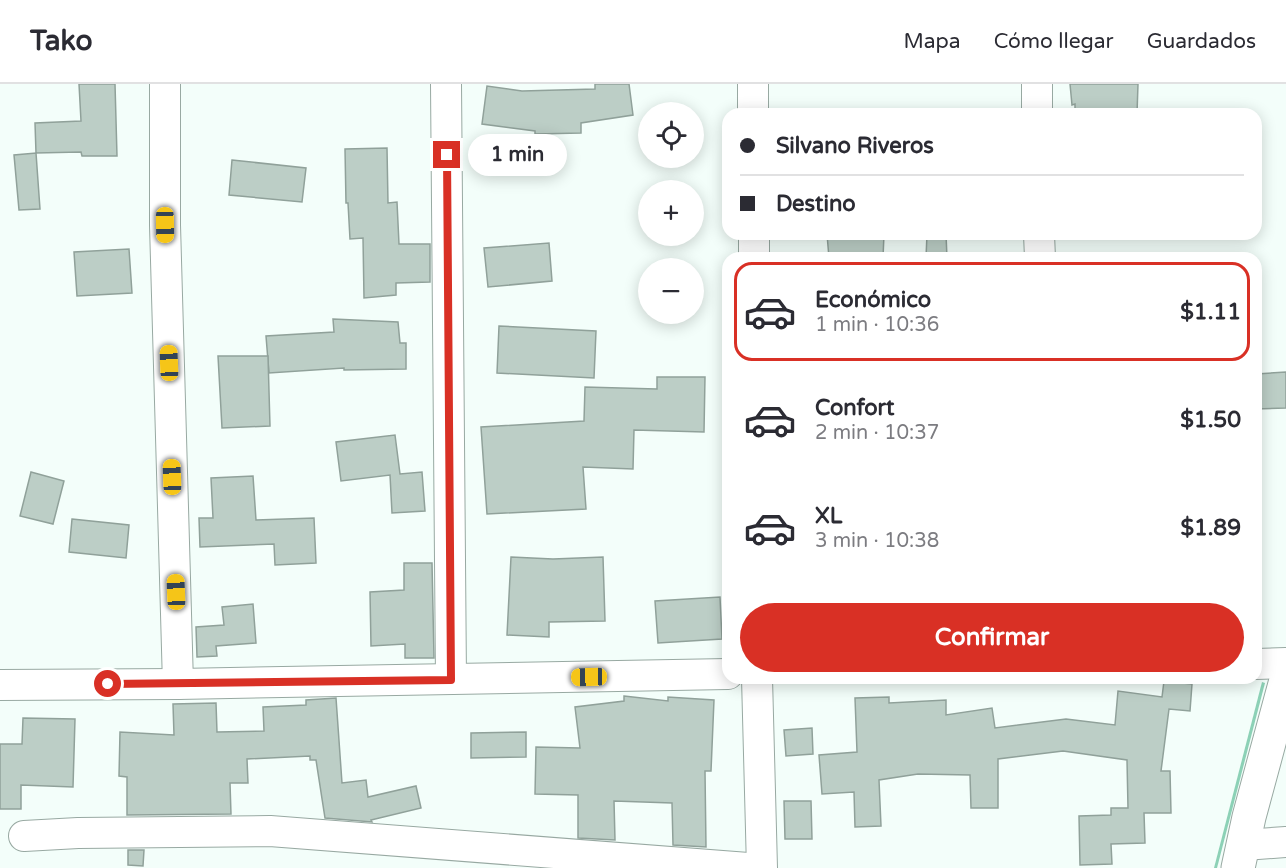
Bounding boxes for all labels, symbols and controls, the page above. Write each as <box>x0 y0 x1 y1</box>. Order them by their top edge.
text: Tako <box>30 24 93 58</box>
text: Mapa <box>903 29 961 54</box>
text: Cómo llegar <box>994 29 1114 54</box>
text: Guardados <box>1147 29 1256 54</box>
map controls <box>638 102 704 324</box>
button: locate <box>638 102 704 168</box>
text: Silvano Riveros <box>776 133 934 159</box>
callout: 1 min <box>468 134 567 176</box>
route end <box>433 141 460 168</box>
text: 1 min <box>491 143 544 167</box>
button: + <box>638 180 704 246</box>
text: Destino <box>776 191 856 217</box>
car <box>156 207 174 243</box>
button: − <box>638 258 704 324</box>
icon: car <box>743 285 797 339</box>
text: Económico <box>815 287 931 313</box>
text: $1.11 <box>1180 299 1241 325</box>
text: 1 min · 10:36 <box>815 313 939 337</box>
car <box>159 345 179 381</box>
icon: car <box>743 393 797 447</box>
text: Confort <box>815 395 894 421</box>
text: $1.50 <box>1180 407 1241 433</box>
text: 2 min · 10:37 <box>815 421 939 445</box>
car <box>162 459 182 495</box>
icon: car <box>743 501 797 555</box>
text: XL <box>815 503 842 529</box>
text: $1.89 <box>1180 515 1241 541</box>
text: 3 min · 10:38 <box>815 529 939 553</box>
car <box>166 574 186 610</box>
button: Confirmar <box>740 603 1244 672</box>
car <box>571 668 607 686</box>
route start <box>94 670 121 697</box>

